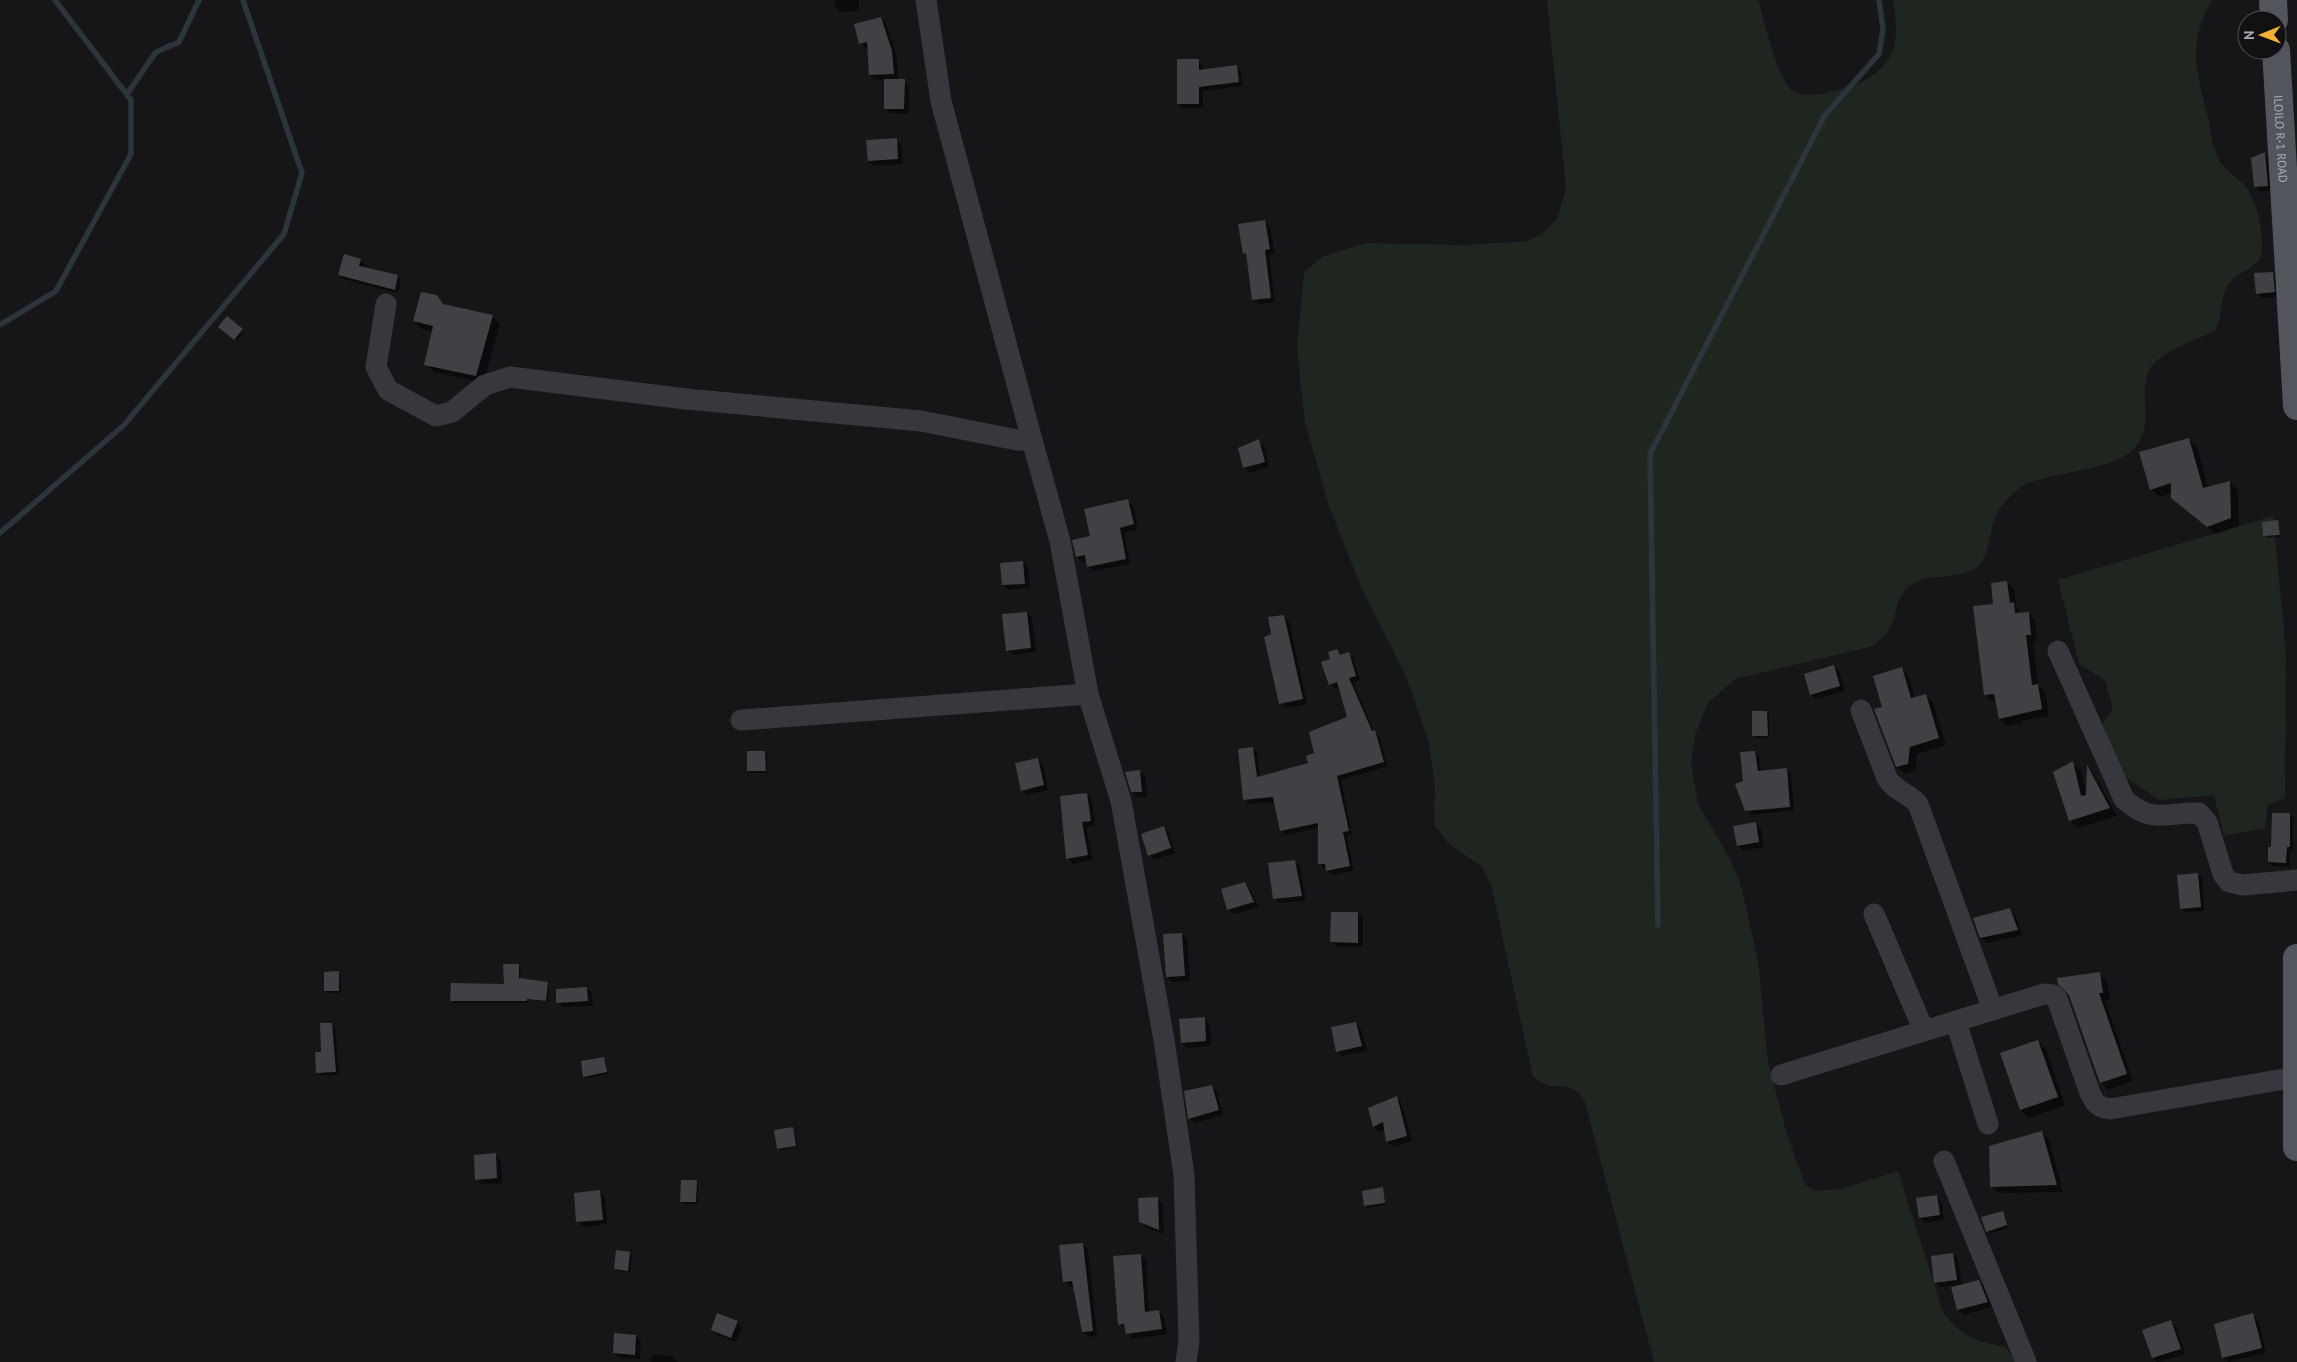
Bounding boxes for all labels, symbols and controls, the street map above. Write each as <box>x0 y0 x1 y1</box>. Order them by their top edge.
north arrow <box>2237 10 2287 60</box>
text: N <box>2240 30 2258 40</box>
street label: ILOILO R-1 ROAD <box>2271 95 2291 183</box>

